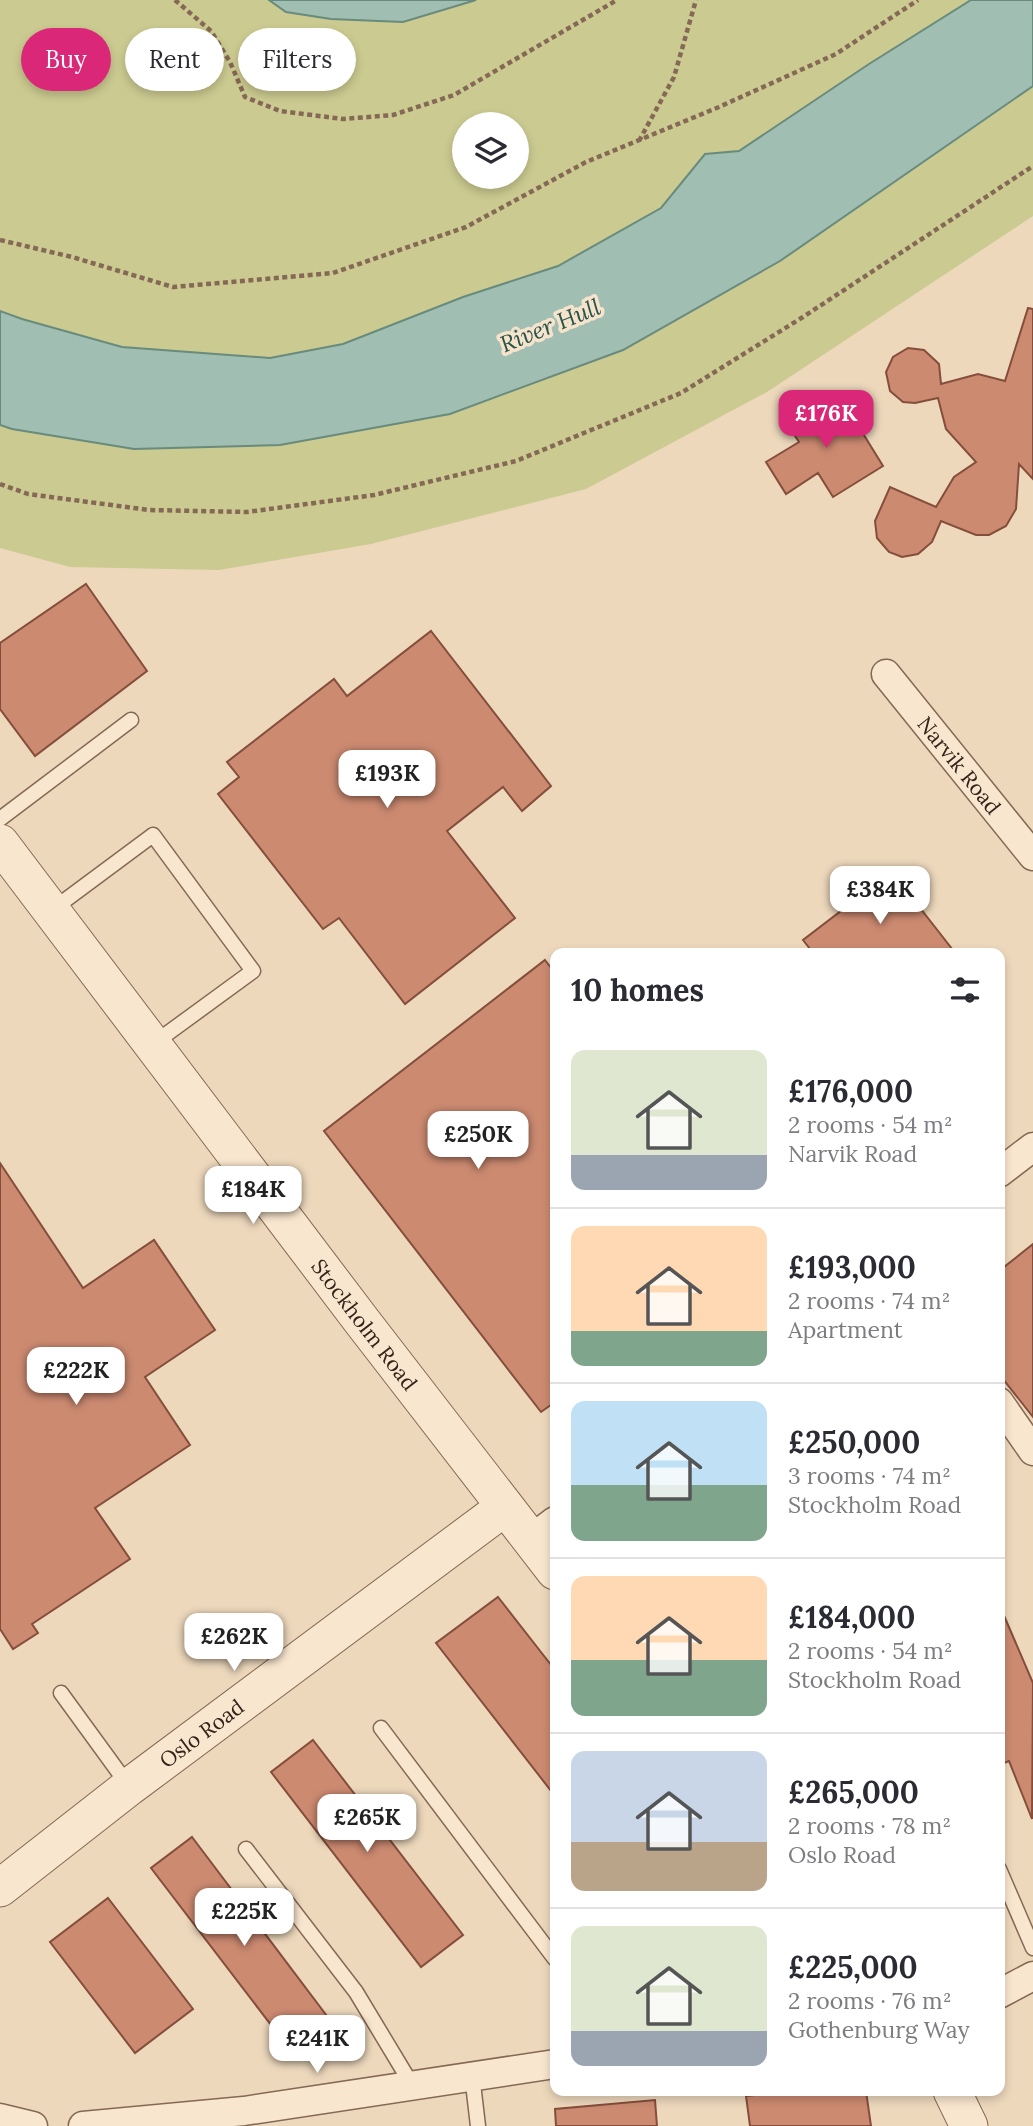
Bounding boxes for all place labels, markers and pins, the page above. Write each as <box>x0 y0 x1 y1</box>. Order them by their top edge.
pin: £176K <box>777 391 875 450</box>
pin: £193K <box>338 750 436 810</box>
pin: £384K <box>831 866 929 926</box>
pin: £250K <box>429 1112 527 1171</box>
pin: £184K <box>204 1166 302 1226</box>
pin: £222K <box>27 1348 125 1407</box>
pin: £262K <box>185 1614 283 1673</box>
pin: £265K <box>318 1794 416 1854</box>
pin: £225K <box>195 1888 293 1948</box>
pin: £241K <box>268 2016 366 2075</box>

